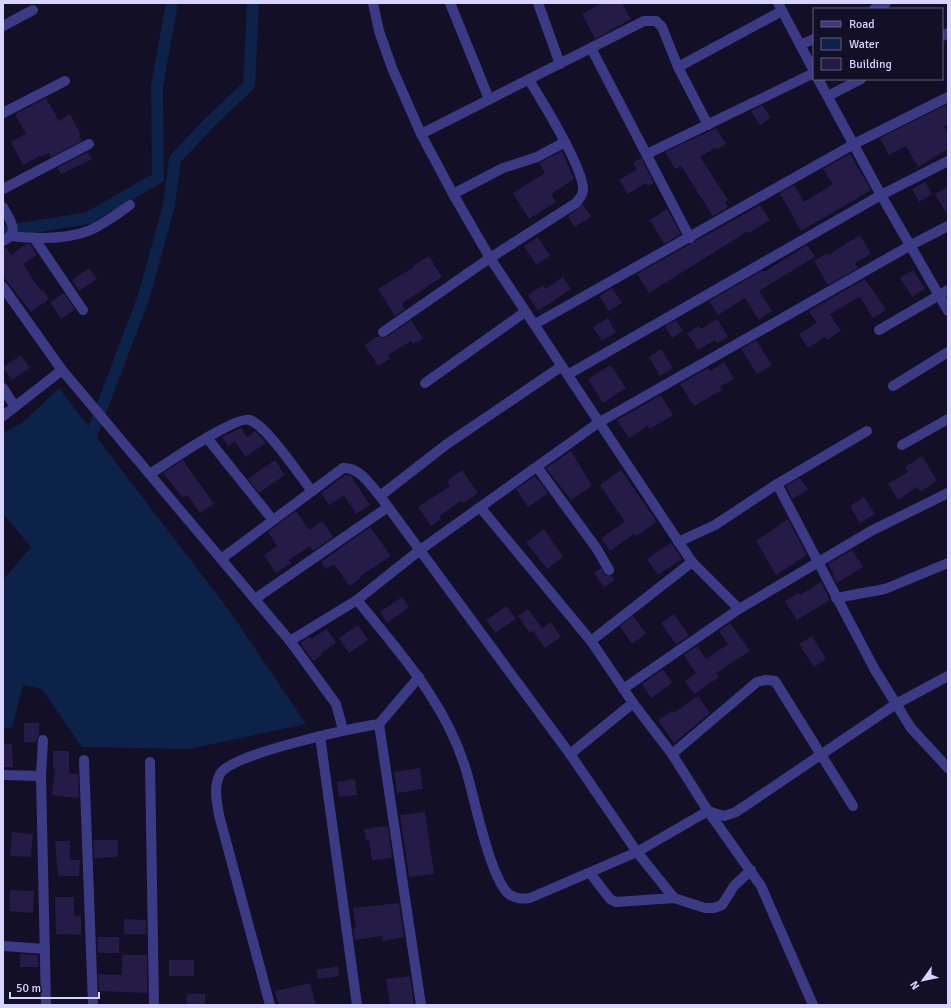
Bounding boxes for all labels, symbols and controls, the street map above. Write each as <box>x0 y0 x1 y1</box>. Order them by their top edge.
legend <box>813 8 943 80</box>
text: Road <box>849 17 875 32</box>
text: Water <box>849 37 880 52</box>
text: Building <box>849 57 892 72</box>
north arrow <box>903 960 943 1000</box>
scale bar <box>10 974 99 1000</box>
text: N <box>907 978 923 992</box>
text: 50 m <box>16 981 41 996</box>

